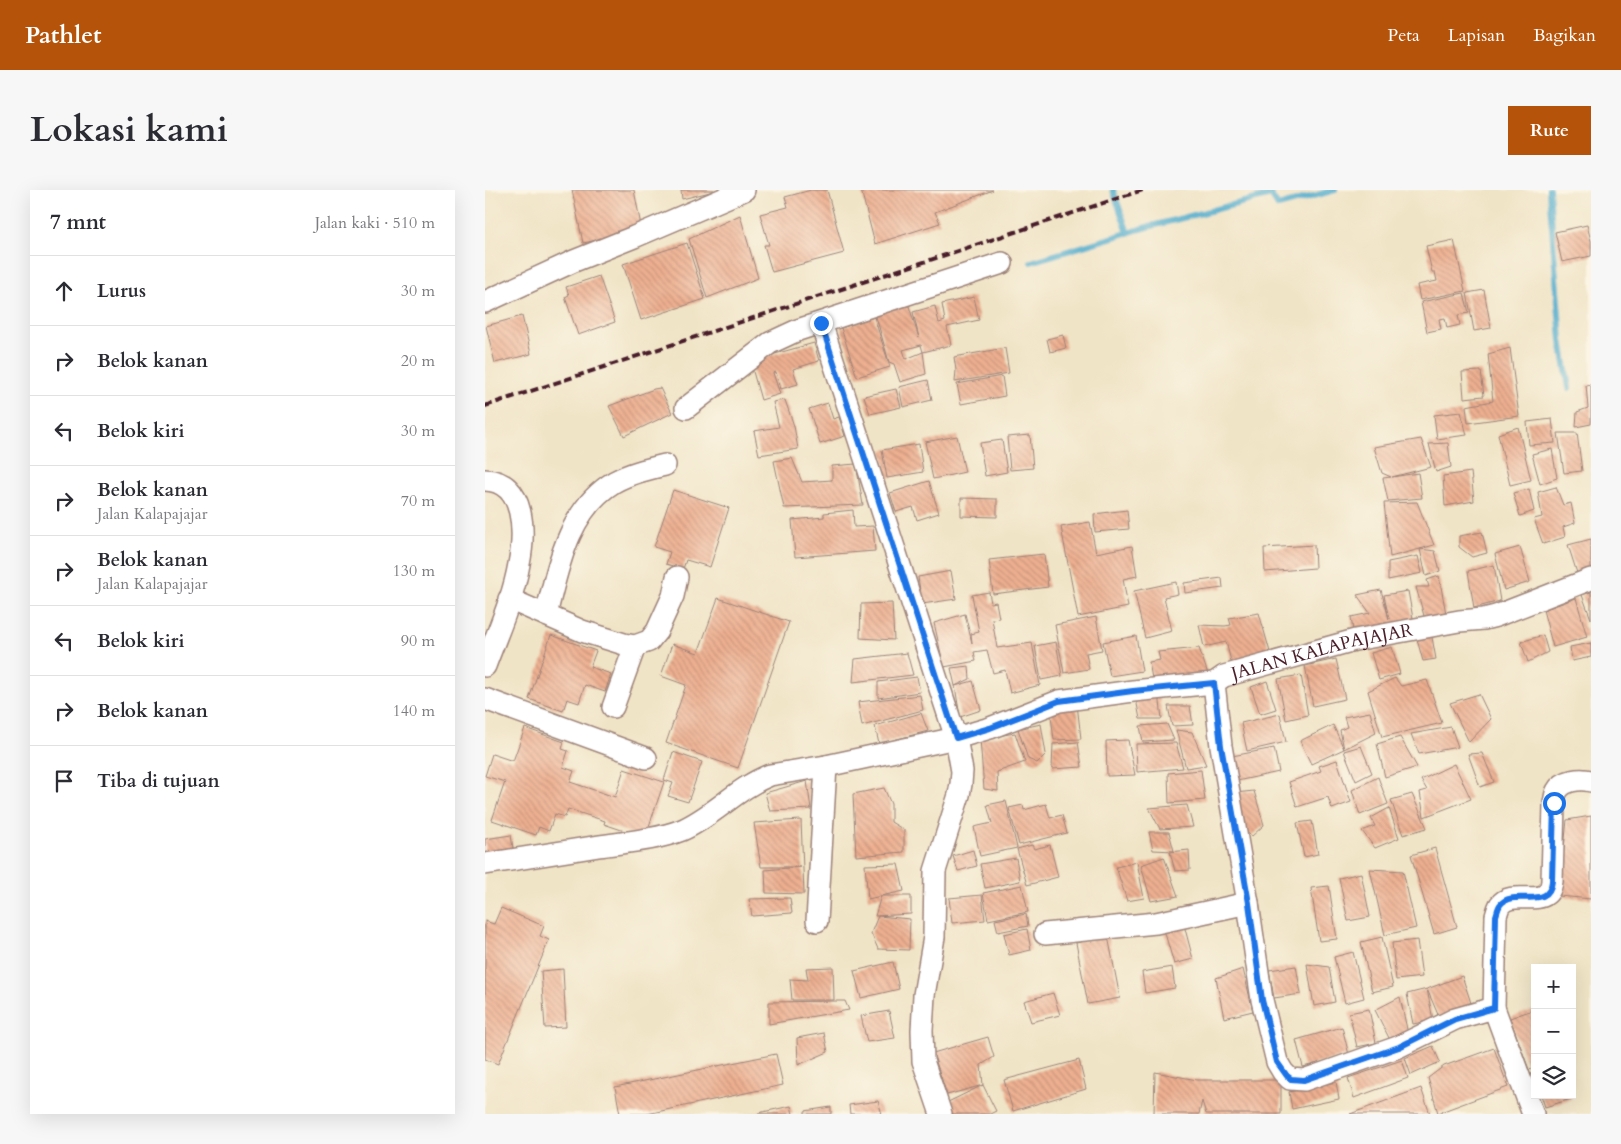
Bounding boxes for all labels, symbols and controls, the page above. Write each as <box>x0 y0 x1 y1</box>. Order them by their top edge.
text: Pathlet <box>25 19 102 52</box>
text: Peta <box>1388 23 1420 48</box>
text: Lapisan <box>1448 23 1505 48</box>
text: Bagikan <box>1533 23 1596 48</box>
text: Lokasi kami <box>30 106 228 154</box>
button: Rute <box>1508 106 1591 155</box>
text: 7 mnt <box>50 208 106 237</box>
text: Jalan kaki · 510 m <box>315 212 435 234</box>
icon: ahead <box>50 277 78 305</box>
text: Lurus <box>97 278 146 304</box>
text: 30 m <box>401 280 435 302</box>
route end <box>810 312 833 335</box>
icon: right <box>50 347 78 375</box>
text: Belok kanan <box>97 348 208 374</box>
text: 20 m <box>401 350 435 372</box>
icon: left <box>50 417 78 445</box>
text: Belok kiri <box>97 418 184 444</box>
text: 30 m <box>401 420 435 442</box>
text: Belok kanan <box>97 477 208 503</box>
icon: right <box>50 487 78 515</box>
text: 70 m <box>401 490 435 512</box>
text: Jalan Kalapajajar <box>97 503 208 525</box>
text: Belok kanan <box>97 547 208 573</box>
icon: right <box>50 557 78 585</box>
text: 130 m <box>393 560 435 582</box>
text: Jalan Kalapajajar <box>97 573 208 595</box>
street label: JALAN KALAPAJAJAR <box>1225 617 1415 687</box>
icon: left <box>50 627 78 655</box>
text: Belok kiri <box>97 628 184 654</box>
text: 90 m <box>401 630 435 652</box>
icon: right <box>50 697 78 725</box>
text: Belok kanan <box>97 698 208 724</box>
text: 140 m <box>393 700 435 722</box>
icon: arrive <box>50 767 78 795</box>
text: Tiba di tujuan <box>97 768 220 794</box>
route start <box>1543 792 1566 815</box>
map controls <box>1531 964 1576 1099</box>
button: + <box>1531 964 1576 1009</box>
button: − <box>1531 1009 1576 1054</box>
button: layers <box>1531 1054 1576 1099</box>

